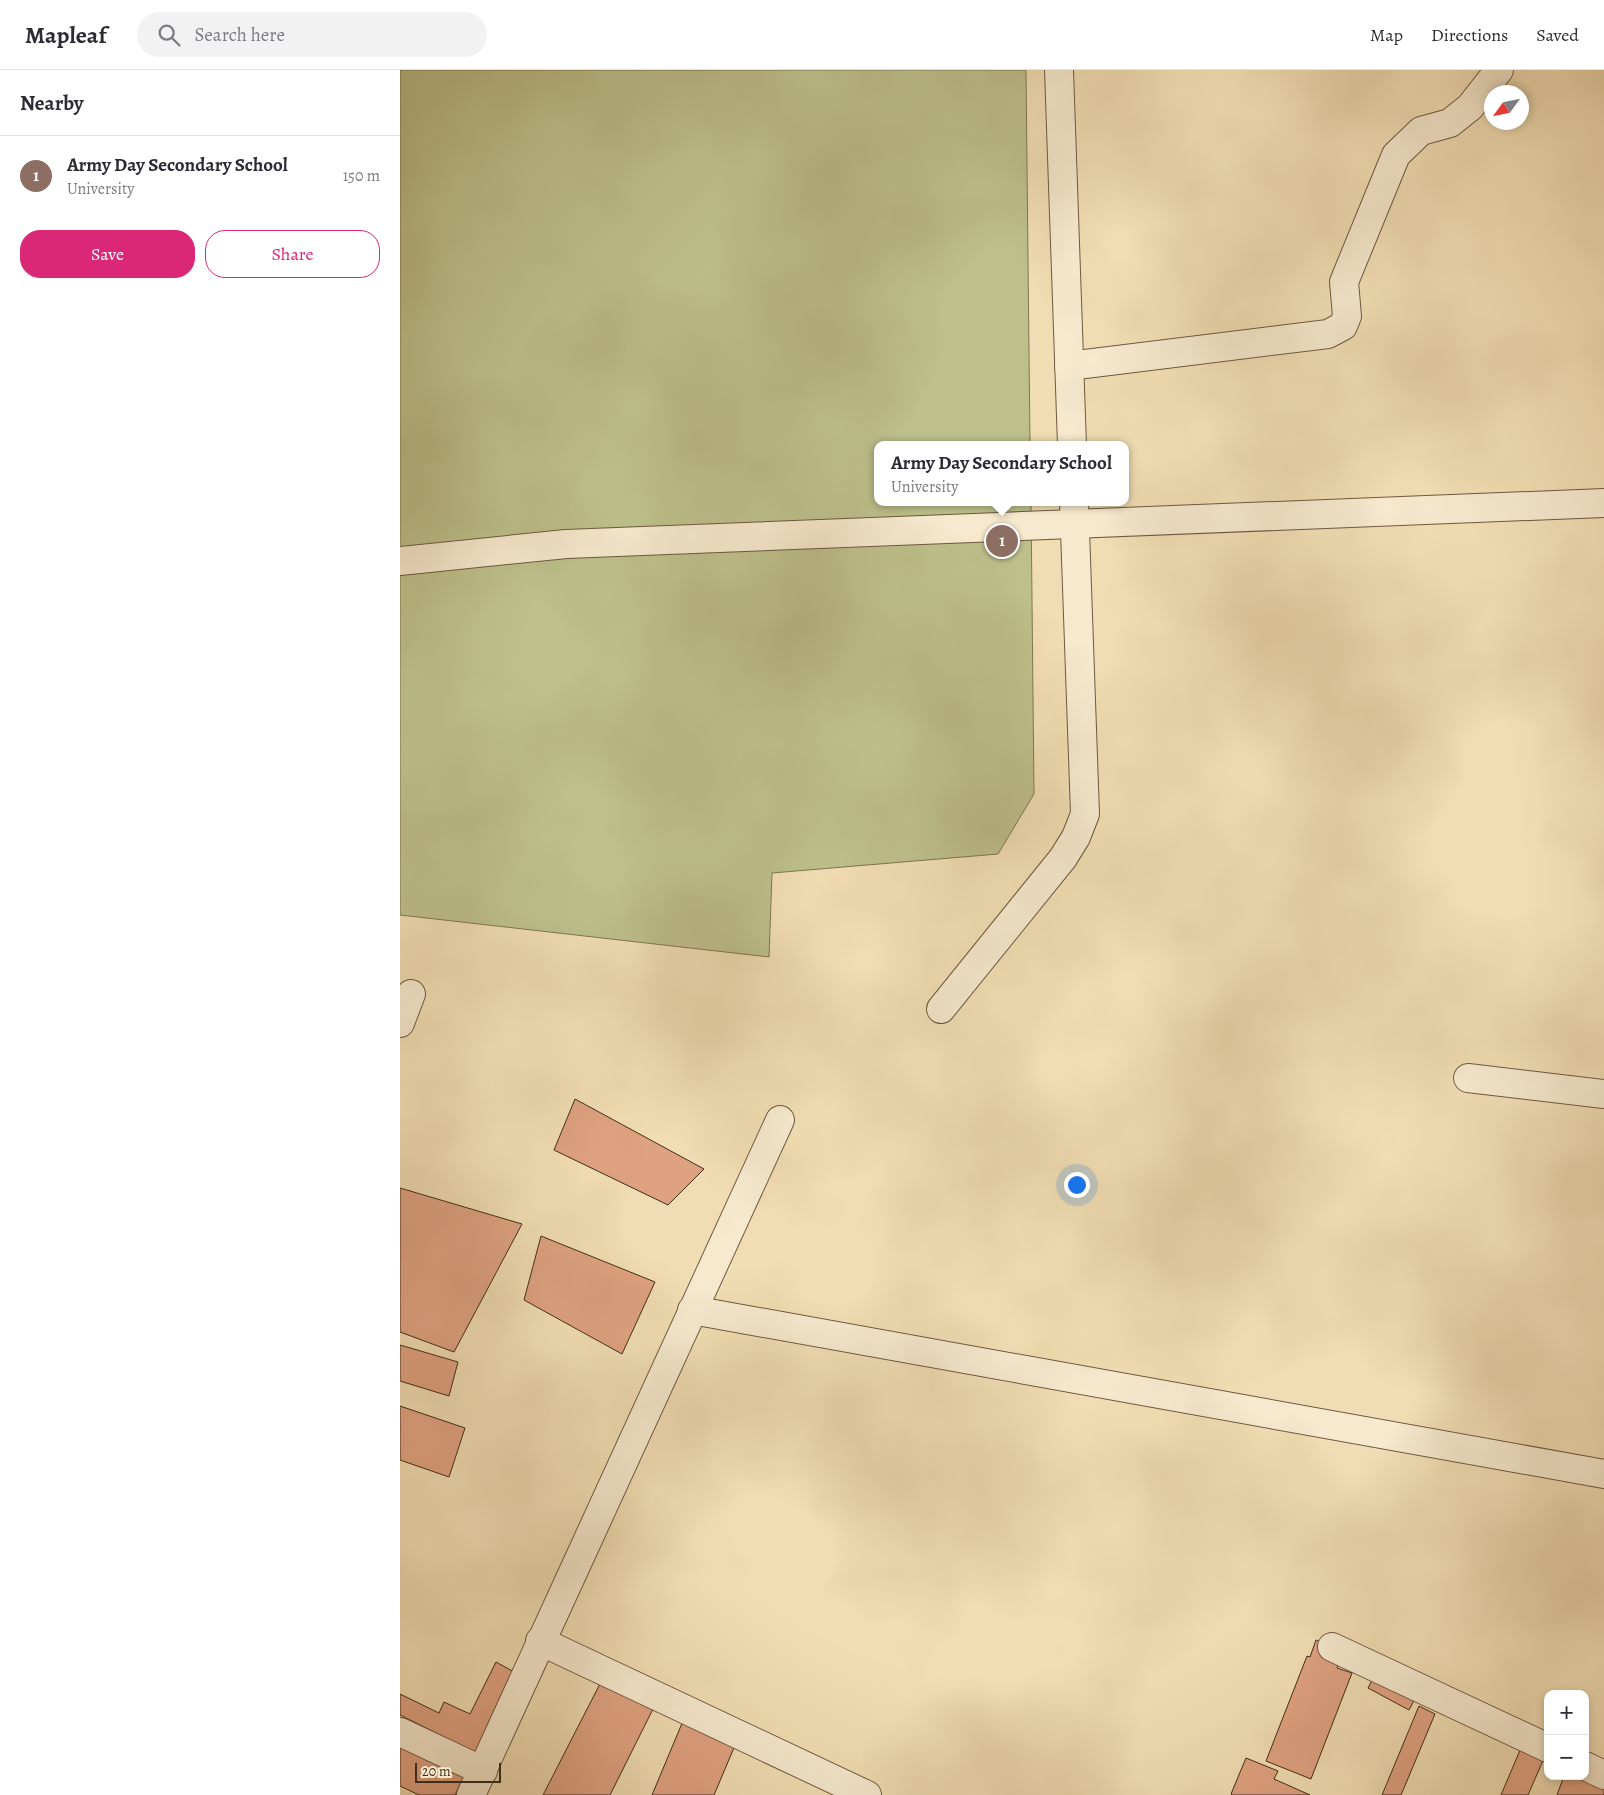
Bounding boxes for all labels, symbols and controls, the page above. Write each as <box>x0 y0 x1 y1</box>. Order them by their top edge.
search box <box>137 12 487 57</box>
text: Mapleaf <box>25 19 107 51</box>
icon: search <box>155 21 183 49</box>
text: Search here <box>195 22 285 48</box>
text: Map <box>1370 23 1403 47</box>
text: Directions <box>1431 23 1508 47</box>
text: Saved <box>1536 23 1579 47</box>
north arrow <box>1484 85 1529 130</box>
text: Nearby <box>20 89 83 117</box>
text: Army Day Secondary School <box>67 152 288 178</box>
text: 1 <box>33 165 39 187</box>
text: 150 m <box>343 165 380 187</box>
text: University <box>67 178 134 200</box>
button: Save <box>20 230 195 278</box>
button: Share <box>205 230 380 278</box>
popup <box>874 441 1129 506</box>
text: Army Day Secondary School <box>891 450 1112 476</box>
text: University <box>891 476 958 498</box>
pin: 1 <box>986 522 1018 560</box>
your location <box>1064 1172 1090 1198</box>
map controls <box>1544 1690 1589 1780</box>
button: + <box>1544 1690 1589 1735</box>
button: − <box>1544 1735 1589 1780</box>
scale bar <box>415 1760 501 1783</box>
text: 20 m <box>422 1762 451 1781</box>

